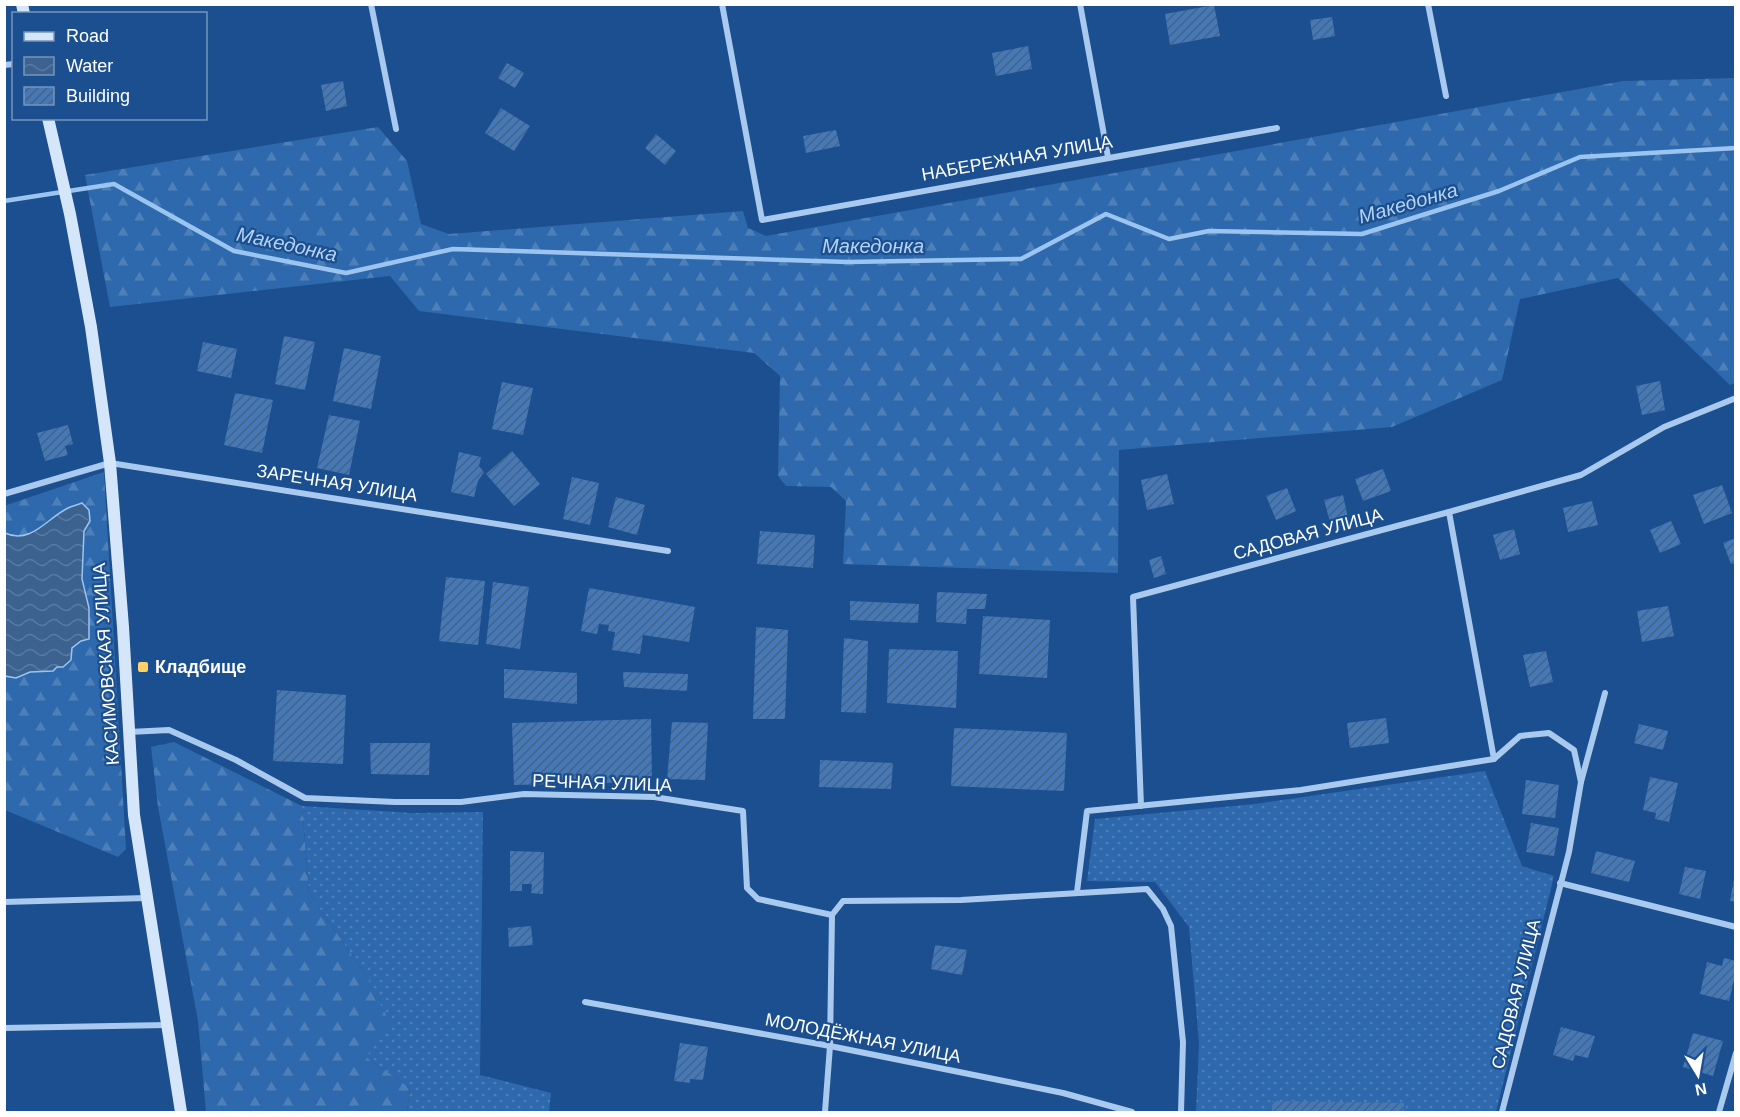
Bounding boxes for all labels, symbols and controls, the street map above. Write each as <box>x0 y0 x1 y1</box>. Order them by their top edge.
legend <box>12 12 207 120</box>
text: Road <box>66 26 109 46</box>
text: Water <box>66 56 113 76</box>
text: Building <box>66 86 130 106</box>
street label: НАБЕРЕЖНАЯ УЛИЦА <box>920 131 1114 185</box>
water label: Македонка <box>1356 178 1460 228</box>
water label: Македонка <box>235 223 339 265</box>
water label: Македонка <box>822 235 924 257</box>
street label: ЗАРЕЧНАЯ УЛИЦА <box>255 460 419 506</box>
street label: САДОВАЯ УЛИЦА <box>1231 504 1385 564</box>
street label: КАСИМОВСКАЯ УЛИЦА <box>89 562 123 766</box>
place label: Кладбище <box>155 657 246 677</box>
marker: Кладбище <box>136 660 150 674</box>
street label: РЕЧНАЯ УЛИЦА <box>532 771 672 795</box>
street label: САДОВАЯ УЛИЦА <box>1488 917 1544 1071</box>
street label: МОЛОДЁЖНАЯ УЛИЦА <box>763 1009 963 1067</box>
north arrow <box>1668 1045 1728 1105</box>
text: N <box>1693 1080 1708 1099</box>

